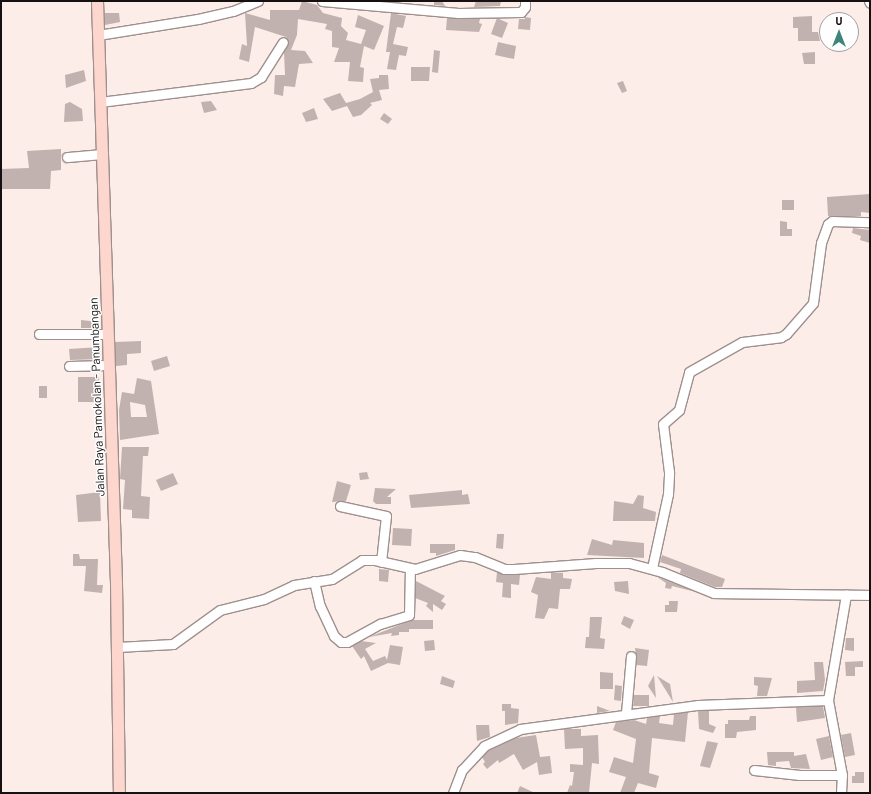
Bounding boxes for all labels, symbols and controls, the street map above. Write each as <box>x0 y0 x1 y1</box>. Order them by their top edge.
north arrow <box>819 12 859 52</box>
text: U <box>836 14 842 27</box>
street label: Jalan Raya Pamokolan - Panumbangan <box>86 297 108 497</box>

